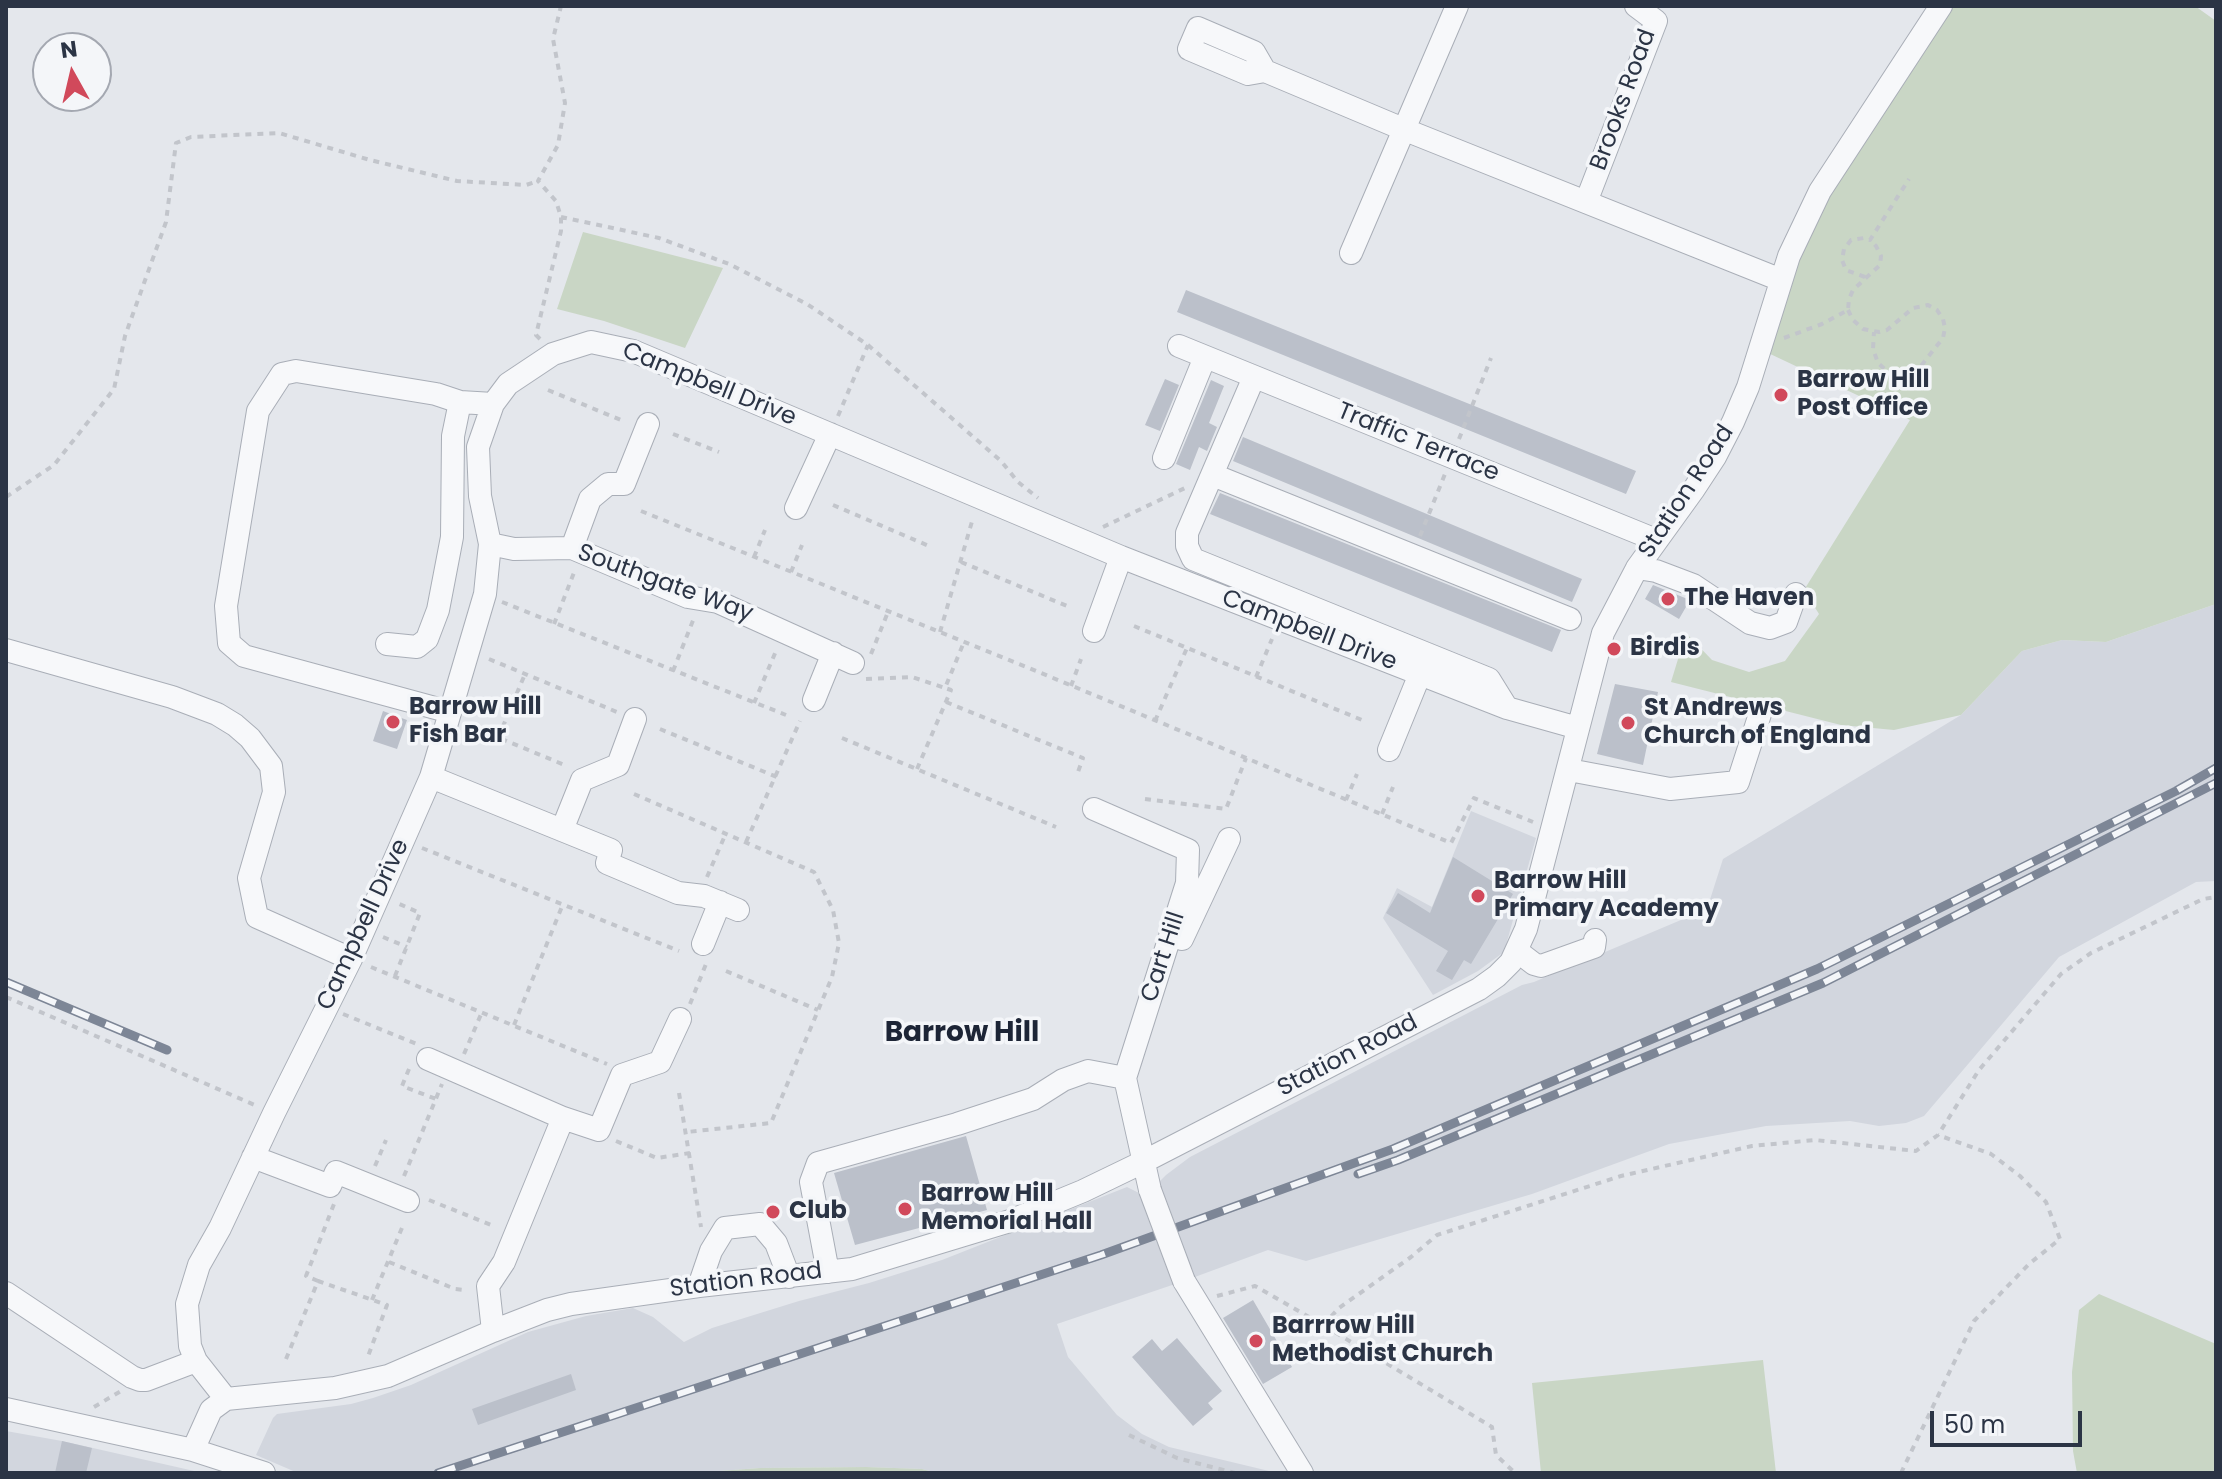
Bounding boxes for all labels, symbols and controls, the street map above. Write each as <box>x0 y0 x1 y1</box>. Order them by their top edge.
street label: Brooks Road <box>1585 26 1663 174</box>
north arrow <box>32 32 112 112</box>
text: N <box>59 33 79 66</box>
street label: Campbell Drive <box>618 337 800 433</box>
place label: Barrow Hill Post Office <box>1797 367 1930 423</box>
marker: Barrow Hill Post Office <box>1772 386 1790 404</box>
street label: Traffic Terrace <box>1333 397 1503 489</box>
street label: Station Road <box>1633 420 1741 564</box>
street label: Southgate Way <box>573 539 757 629</box>
street label: Campbell Drive <box>1217 584 1401 678</box>
place label: The Haven <box>1684 585 1814 613</box>
marker: The Haven <box>1659 590 1677 608</box>
place label: Birdis <box>1630 635 1700 663</box>
marker: Birdis <box>1605 640 1623 658</box>
place label: Barrow Hill Fish Bar <box>409 694 542 750</box>
place label: St Andrews Church of England <box>1644 695 1871 751</box>
marker: Barrow Hill Fish Bar <box>384 713 402 731</box>
marker: St Andrews Church of England <box>1619 714 1637 732</box>
street label: Campbell Drive <box>312 835 416 1015</box>
place label: Barrow Hill Primary Academy <box>1494 868 1719 924</box>
marker: Barrow Hill Primary Academy <box>1469 887 1487 905</box>
street label: Cart Hill <box>1136 908 1192 1006</box>
street label: Station Road <box>1273 1008 1423 1104</box>
district label: Barrow Hill <box>885 1017 1039 1051</box>
place label: Barrow Hill Memorial Hall <box>921 1181 1092 1237</box>
place label: Club <box>789 1198 847 1226</box>
marker: Barrow Hill Memorial Hall <box>896 1200 914 1218</box>
marker: Club <box>764 1203 782 1221</box>
street label: Station Road <box>668 1257 824 1305</box>
place label: Barrrow Hill Methodist Church <box>1272 1313 1493 1369</box>
marker: Barrrow Hill Methodist Church <box>1247 1332 1265 1350</box>
scale bar <box>1934 1395 2086 1445</box>
text: 50 m <box>1944 1408 2005 1441</box>

